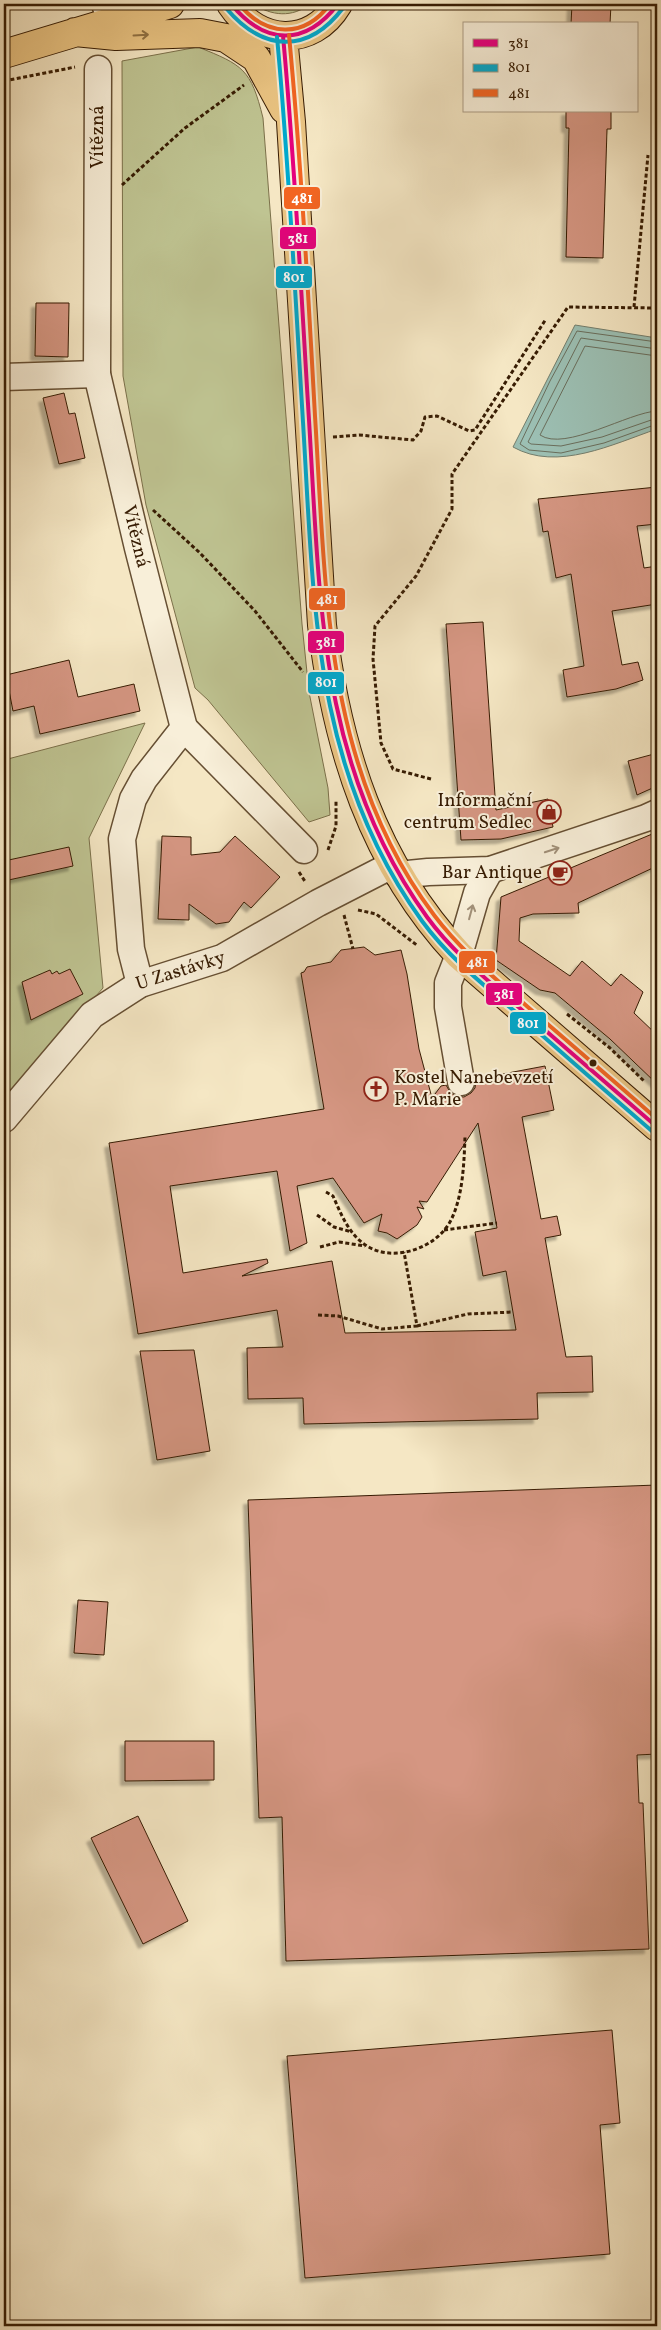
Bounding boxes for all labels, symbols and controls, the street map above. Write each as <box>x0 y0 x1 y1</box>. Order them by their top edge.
legend <box>463 22 638 112</box>
one-way arrow <box>133 30 149 39</box>
text: 381 <box>508 34 529 55</box>
text: 801 <box>508 58 530 79</box>
text: 481 <box>508 84 530 105</box>
street label: Vítězná <box>85 105 111 169</box>
line badge: 481 <box>283 186 321 210</box>
text: 481 <box>291 190 313 209</box>
line badge: 381 <box>279 226 317 250</box>
text: 381 <box>288 230 308 249</box>
line badge: 801 <box>275 265 313 289</box>
text: 801 <box>283 269 305 288</box>
street label: Vítězná <box>115 503 156 571</box>
line badge: 481 <box>308 587 346 611</box>
text: 481 <box>316 591 338 610</box>
line badge: 381 <box>307 630 345 654</box>
text: 381 <box>316 634 336 653</box>
line badge: 801 <box>307 671 345 695</box>
text: 801 <box>315 674 337 693</box>
place label: Informační centrum Sedlec <box>404 788 532 836</box>
shop icon: Informační centrum Sedlec <box>536 799 562 825</box>
one-way arrow <box>544 844 560 854</box>
place label: Bar Antique <box>442 860 542 886</box>
cafe icon: Bar Antique <box>547 860 573 886</box>
one-way arrow <box>467 904 477 920</box>
street label: U Zastávky <box>133 945 229 997</box>
line badge: 481 <box>458 950 496 974</box>
text: 481 <box>466 954 488 973</box>
line badge: 381 <box>485 982 523 1006</box>
text: 381 <box>494 986 514 1005</box>
line badge: 801 <box>509 1011 547 1035</box>
text: 801 <box>517 1015 539 1034</box>
unlabelled marker <box>588 1058 598 1068</box>
place label: Kostel Nanebevzetí P. Marie <box>394 1065 554 1113</box>
church icon: Kostel Nanebevzetí P. Marie <box>363 1076 389 1102</box>

